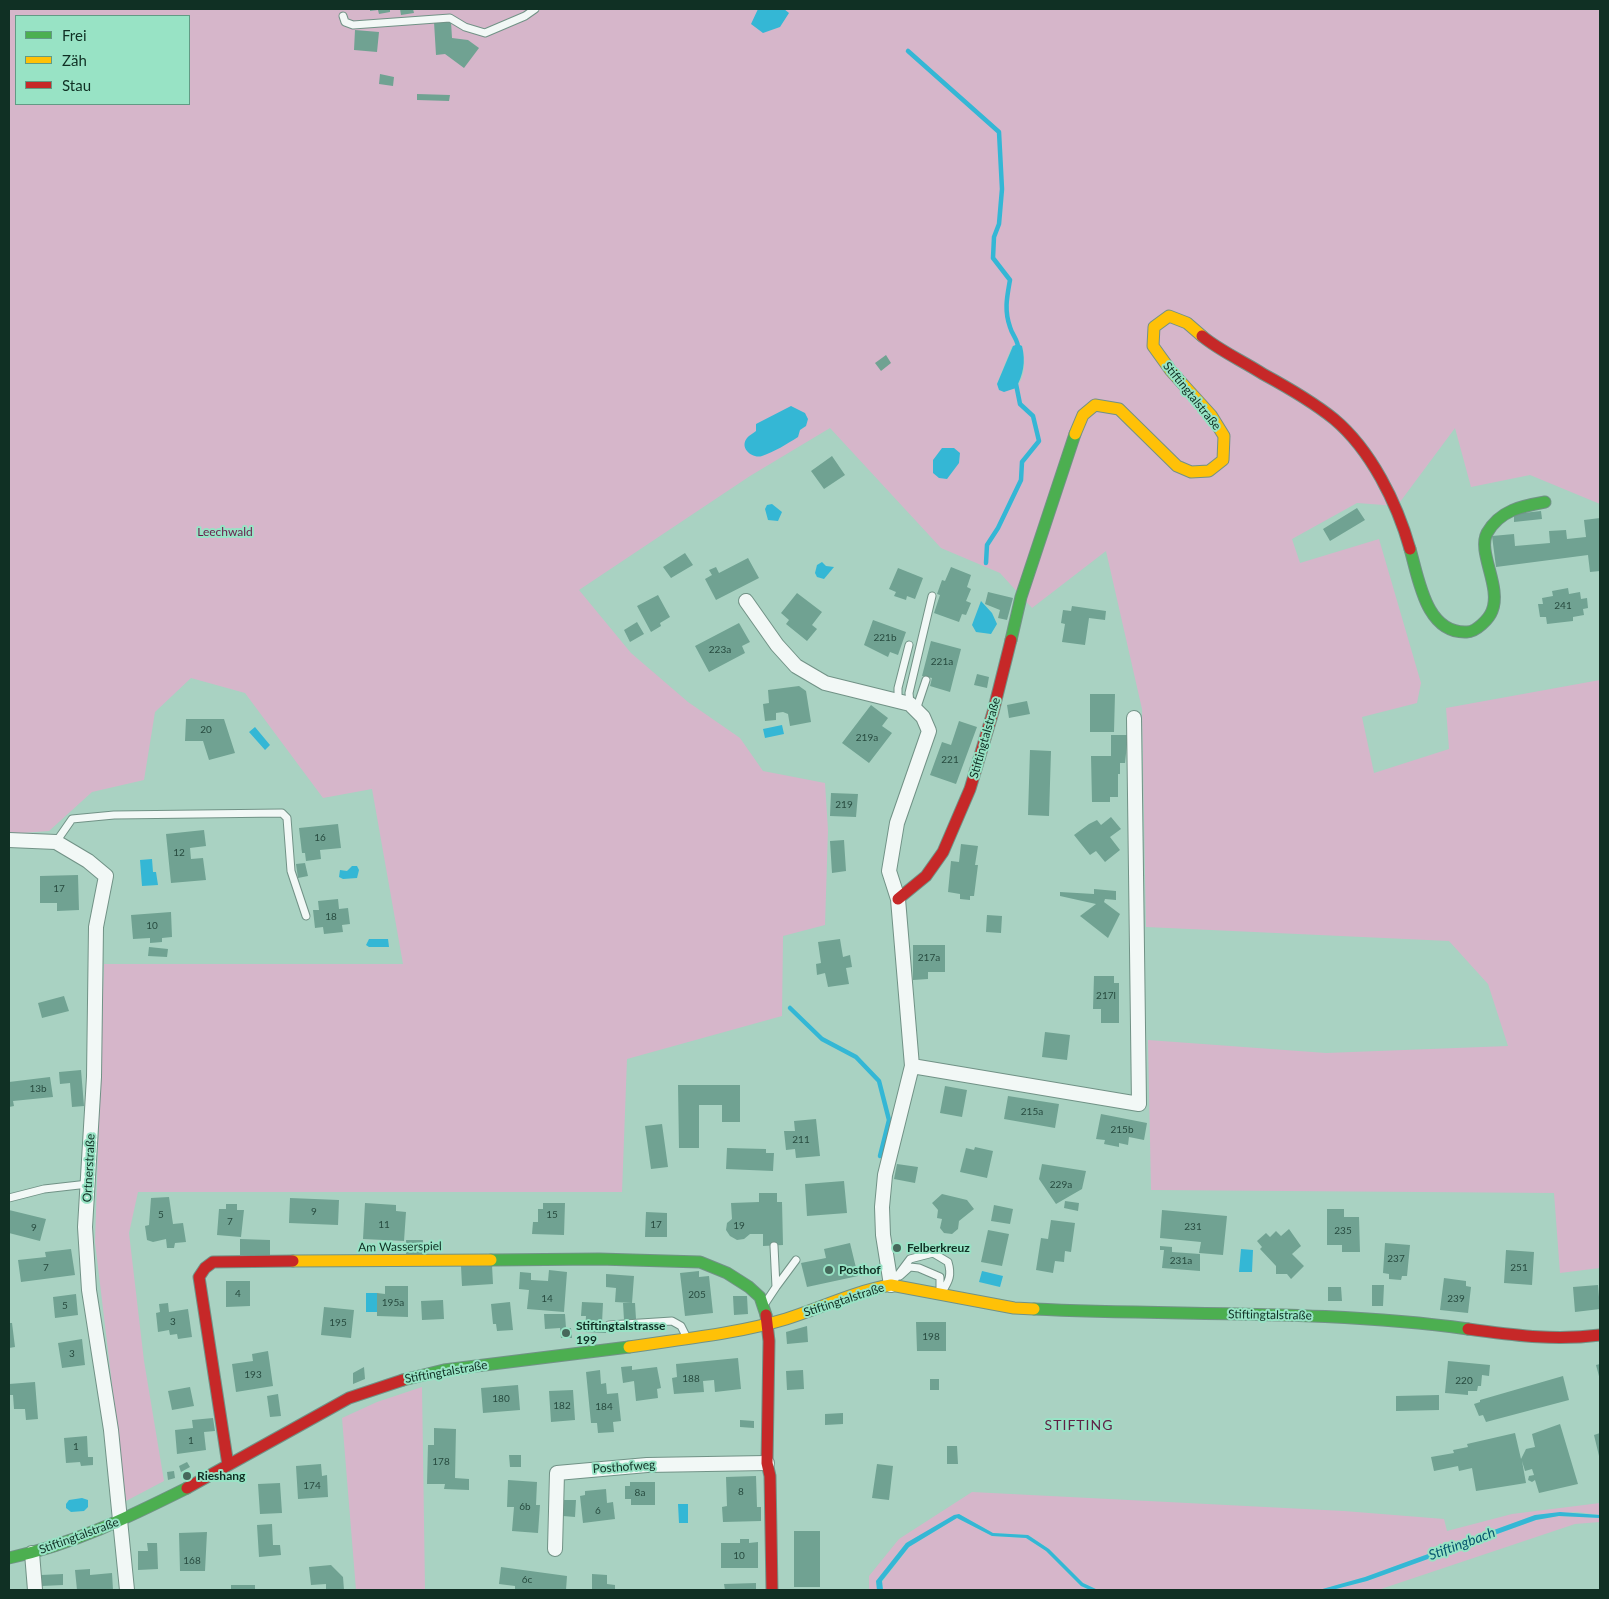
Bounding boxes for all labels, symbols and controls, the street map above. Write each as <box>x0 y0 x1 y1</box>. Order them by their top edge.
legend <box>15 15 190 105</box>
text: Frei <box>62 26 87 44</box>
text: Zäh <box>62 51 87 69</box>
text: Stau <box>62 76 91 94</box>
street label: Stiftingtalstraße <box>1160 359 1224 433</box>
park label: Leechwald <box>197 525 253 539</box>
house number: 241 <box>1554 600 1572 612</box>
house number: 221b <box>874 632 896 644</box>
house number: 223a <box>709 644 731 656</box>
house number: 221a <box>931 656 953 668</box>
street label: Stiftingtalstraße <box>967 696 1003 780</box>
house number: 20 <box>200 724 212 736</box>
house number: 219a <box>856 732 878 744</box>
house number: 221 <box>941 754 959 766</box>
house number: 219 <box>835 799 853 811</box>
house number: 16 <box>314 832 326 844</box>
house number: 12 <box>173 847 185 859</box>
house number: 17 <box>53 883 65 895</box>
house number: 18 <box>325 911 337 923</box>
house number: 10 <box>146 920 158 932</box>
house number: 217a <box>918 952 940 964</box>
house number: 217l <box>1096 990 1116 1002</box>
house number: 13b <box>29 1083 47 1095</box>
house number: 215a <box>1021 1106 1043 1118</box>
house number: 215b <box>1111 1124 1133 1136</box>
street label: Ortnerstraße <box>80 1133 98 1203</box>
house number: 211 <box>792 1134 810 1146</box>
house number: 229a <box>1050 1179 1072 1191</box>
house number: 9 <box>311 1206 317 1218</box>
house number: 5 <box>158 1209 164 1221</box>
house number: 15 <box>546 1209 558 1221</box>
house number: 7 <box>227 1216 233 1228</box>
house number: 11 <box>378 1219 390 1231</box>
house number: 17 <box>650 1219 662 1231</box>
house number: 19 <box>733 1220 745 1232</box>
house number: 231 <box>1184 1221 1202 1233</box>
house number: 9 <box>31 1222 37 1234</box>
house number: 235 <box>1334 1225 1352 1237</box>
street label: Am Wasserspiel <box>358 1239 442 1255</box>
place label: Felberkreuz <box>907 1241 970 1255</box>
marker: Felberkreuz <box>891 1242 903 1254</box>
house number: 237 <box>1387 1253 1405 1265</box>
house number: 231a <box>1170 1255 1192 1267</box>
house number: 7 <box>43 1262 49 1274</box>
house number: 251 <box>1510 1262 1528 1274</box>
place label: Posthof <box>839 1263 881 1277</box>
marker: Posthof <box>823 1264 835 1276</box>
street label: Stiftingtalstraße <box>802 1280 886 1320</box>
house number: 4 <box>235 1288 241 1300</box>
house number: 205 <box>688 1289 706 1301</box>
house number: 14 <box>541 1293 553 1305</box>
house number: 239 <box>1447 1293 1465 1305</box>
house number: 195a <box>382 1297 404 1309</box>
house number: 5 <box>62 1300 68 1312</box>
street label: Stiftingtalstraße <box>1228 1307 1312 1323</box>
house number: 3 <box>170 1316 176 1328</box>
house number: 195 <box>329 1317 347 1329</box>
place label: Stiftingtalstrasse 199 <box>576 1319 665 1347</box>
marker: Stiftingtalstrasse 199 <box>560 1327 572 1339</box>
house number: 198 <box>922 1331 940 1343</box>
house number: 3 <box>69 1348 75 1360</box>
street label: Stiftingtalstraße <box>403 1358 489 1386</box>
house number: 193 <box>244 1369 262 1381</box>
house number: 188 <box>682 1373 700 1385</box>
house number: 220 <box>1455 1375 1473 1387</box>
house number: 180 <box>492 1393 510 1405</box>
house number: 182 <box>553 1400 571 1412</box>
house number: 184 <box>595 1401 613 1413</box>
district label: STIFTING <box>1044 1417 1114 1433</box>
house number: 1 <box>188 1435 194 1447</box>
house number: 1 <box>73 1441 79 1453</box>
house number: 178 <box>432 1456 450 1468</box>
street label: Posthofweg <box>592 1458 656 1476</box>
place label: Rieshang <box>197 1469 245 1483</box>
marker: Rieshang <box>181 1470 193 1482</box>
house number: 174 <box>303 1480 321 1492</box>
house number: 8 <box>738 1486 744 1498</box>
house number: 8a <box>635 1487 645 1499</box>
house number: 6b <box>519 1501 531 1513</box>
house number: 6 <box>595 1505 601 1517</box>
street label: Stiftingtalstraße <box>37 1515 121 1557</box>
water label: Stiftingbach <box>1426 1524 1498 1564</box>
house number: 10 <box>733 1550 745 1562</box>
house number: 168 <box>183 1555 201 1567</box>
house number: 6c <box>522 1574 532 1586</box>

